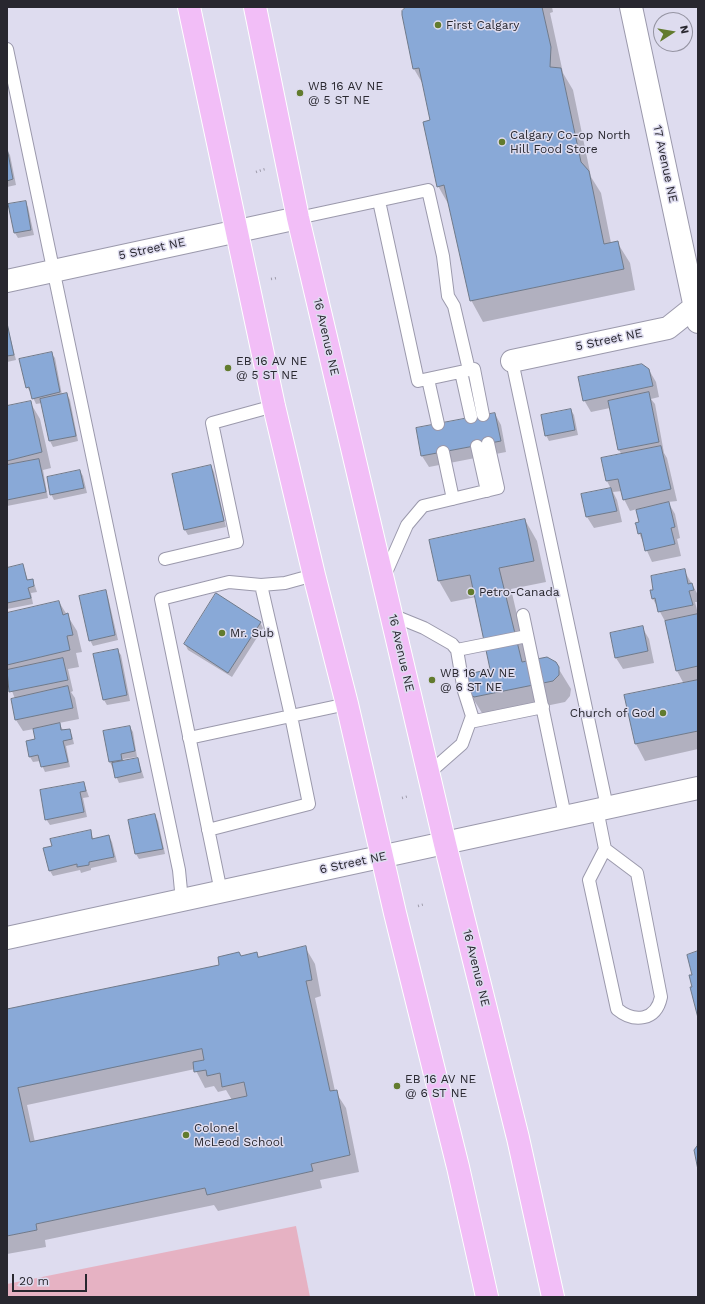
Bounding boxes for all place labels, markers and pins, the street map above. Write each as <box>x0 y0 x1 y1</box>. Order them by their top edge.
place label: First Calgary <box>446 18 520 32</box>
marker: First Calgary <box>433 20 443 30</box>
place label: WB 16 AV NE @ 5 ST NE <box>308 79 383 107</box>
marker: WB 16 AV NE @ 5 ST NE <box>295 88 305 98</box>
place label: Calgary Co-op North Hill Food Store <box>510 128 630 156</box>
marker: Calgary Co-op North Hill Food Store <box>497 137 507 147</box>
place label: EB 16 AV NE @ 5 ST NE <box>236 354 307 382</box>
marker: EB 16 AV NE @ 5 ST NE <box>223 363 233 373</box>
place label: Petro-Canada <box>479 585 560 599</box>
marker: Petro-Canada <box>466 587 476 597</box>
place label: Mr. Sub <box>230 626 274 640</box>
marker: Mr. Sub <box>217 628 227 638</box>
place label: WB 16 AV NE @ 6 ST NE <box>440 666 515 694</box>
marker: WB 16 AV NE @ 6 ST NE <box>427 675 437 685</box>
place label: Church of God <box>570 706 655 720</box>
marker: Church of God <box>658 708 668 718</box>
place label: EB 16 AV NE @ 6 ST NE <box>405 1072 476 1100</box>
marker: EB 16 AV NE @ 6 ST NE <box>392 1081 402 1091</box>
place label: Colonel McLeod School <box>194 1121 284 1149</box>
marker: Colonel McLeod School <box>181 1130 191 1140</box>

